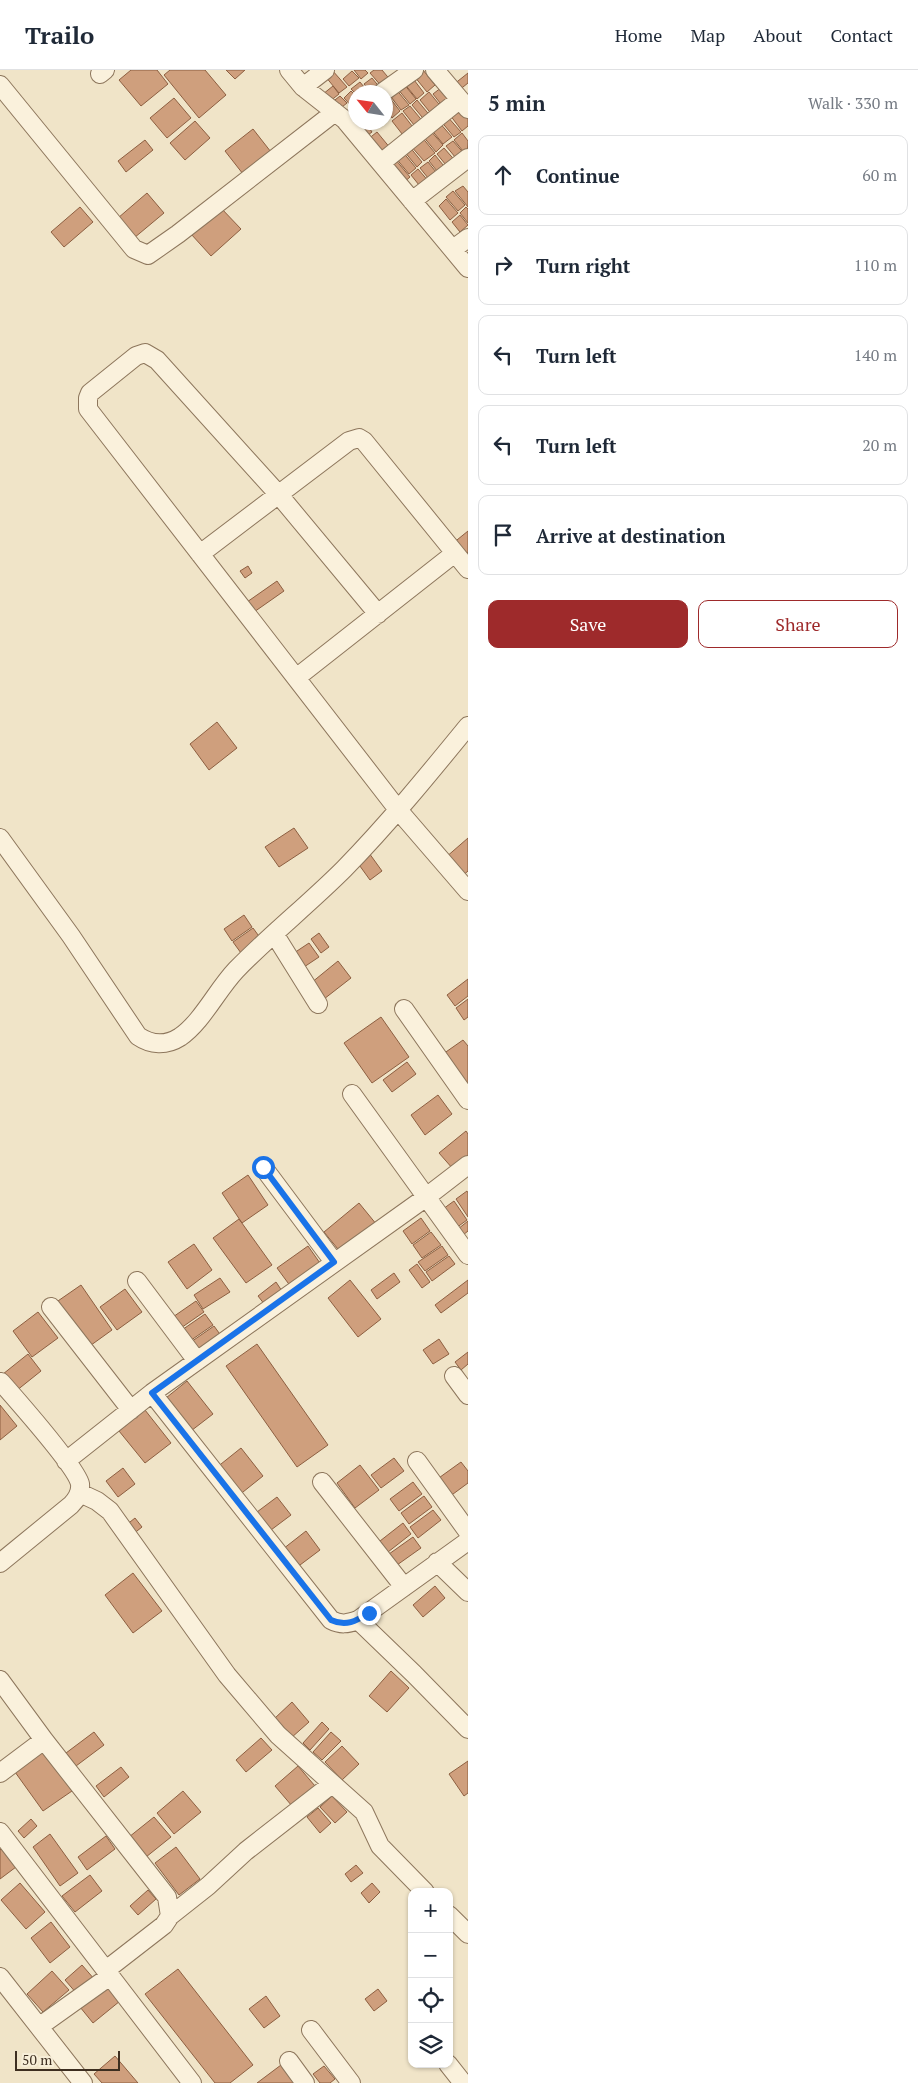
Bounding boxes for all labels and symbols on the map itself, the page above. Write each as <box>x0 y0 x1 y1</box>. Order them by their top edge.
north arrow <box>348 85 393 130</box>
route start <box>252 1156 275 1179</box>
route end <box>358 1602 381 1625</box>
scale bar <box>15 2048 120 2071</box>

